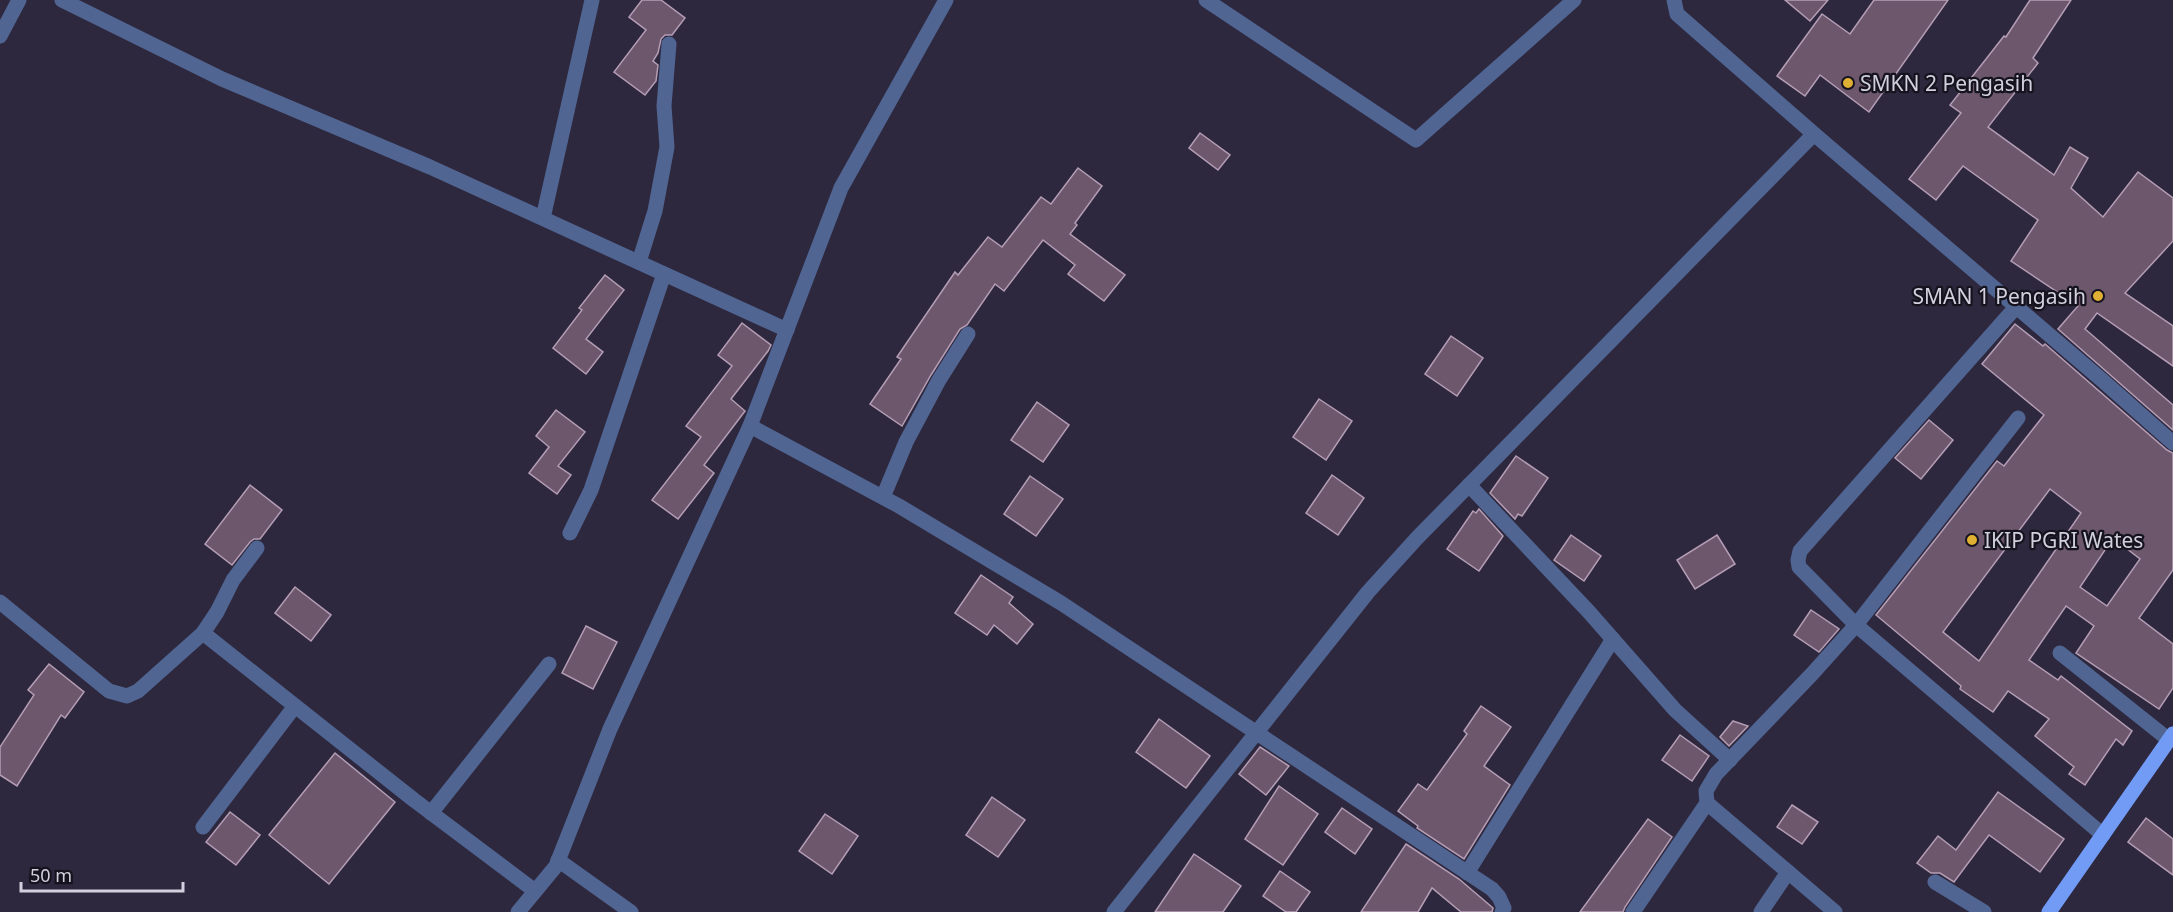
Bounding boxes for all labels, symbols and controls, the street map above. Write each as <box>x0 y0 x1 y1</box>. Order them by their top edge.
place label: SMKN 2 Pengasih <box>1860 69 2033 97</box>
marker: SMKN 2 Pengasih <box>1841 76 1855 90</box>
place label: SMAN 1 Pengasih <box>1912 282 2086 310</box>
marker: SMAN 1 Pengasih <box>2091 289 2105 303</box>
place label: IKIP PGRI Wates <box>1984 526 2143 554</box>
marker: IKIP PGRI Wates <box>1965 533 1979 547</box>
scale bar <box>21 855 183 893</box>
text: 50 m <box>30 863 72 887</box>

